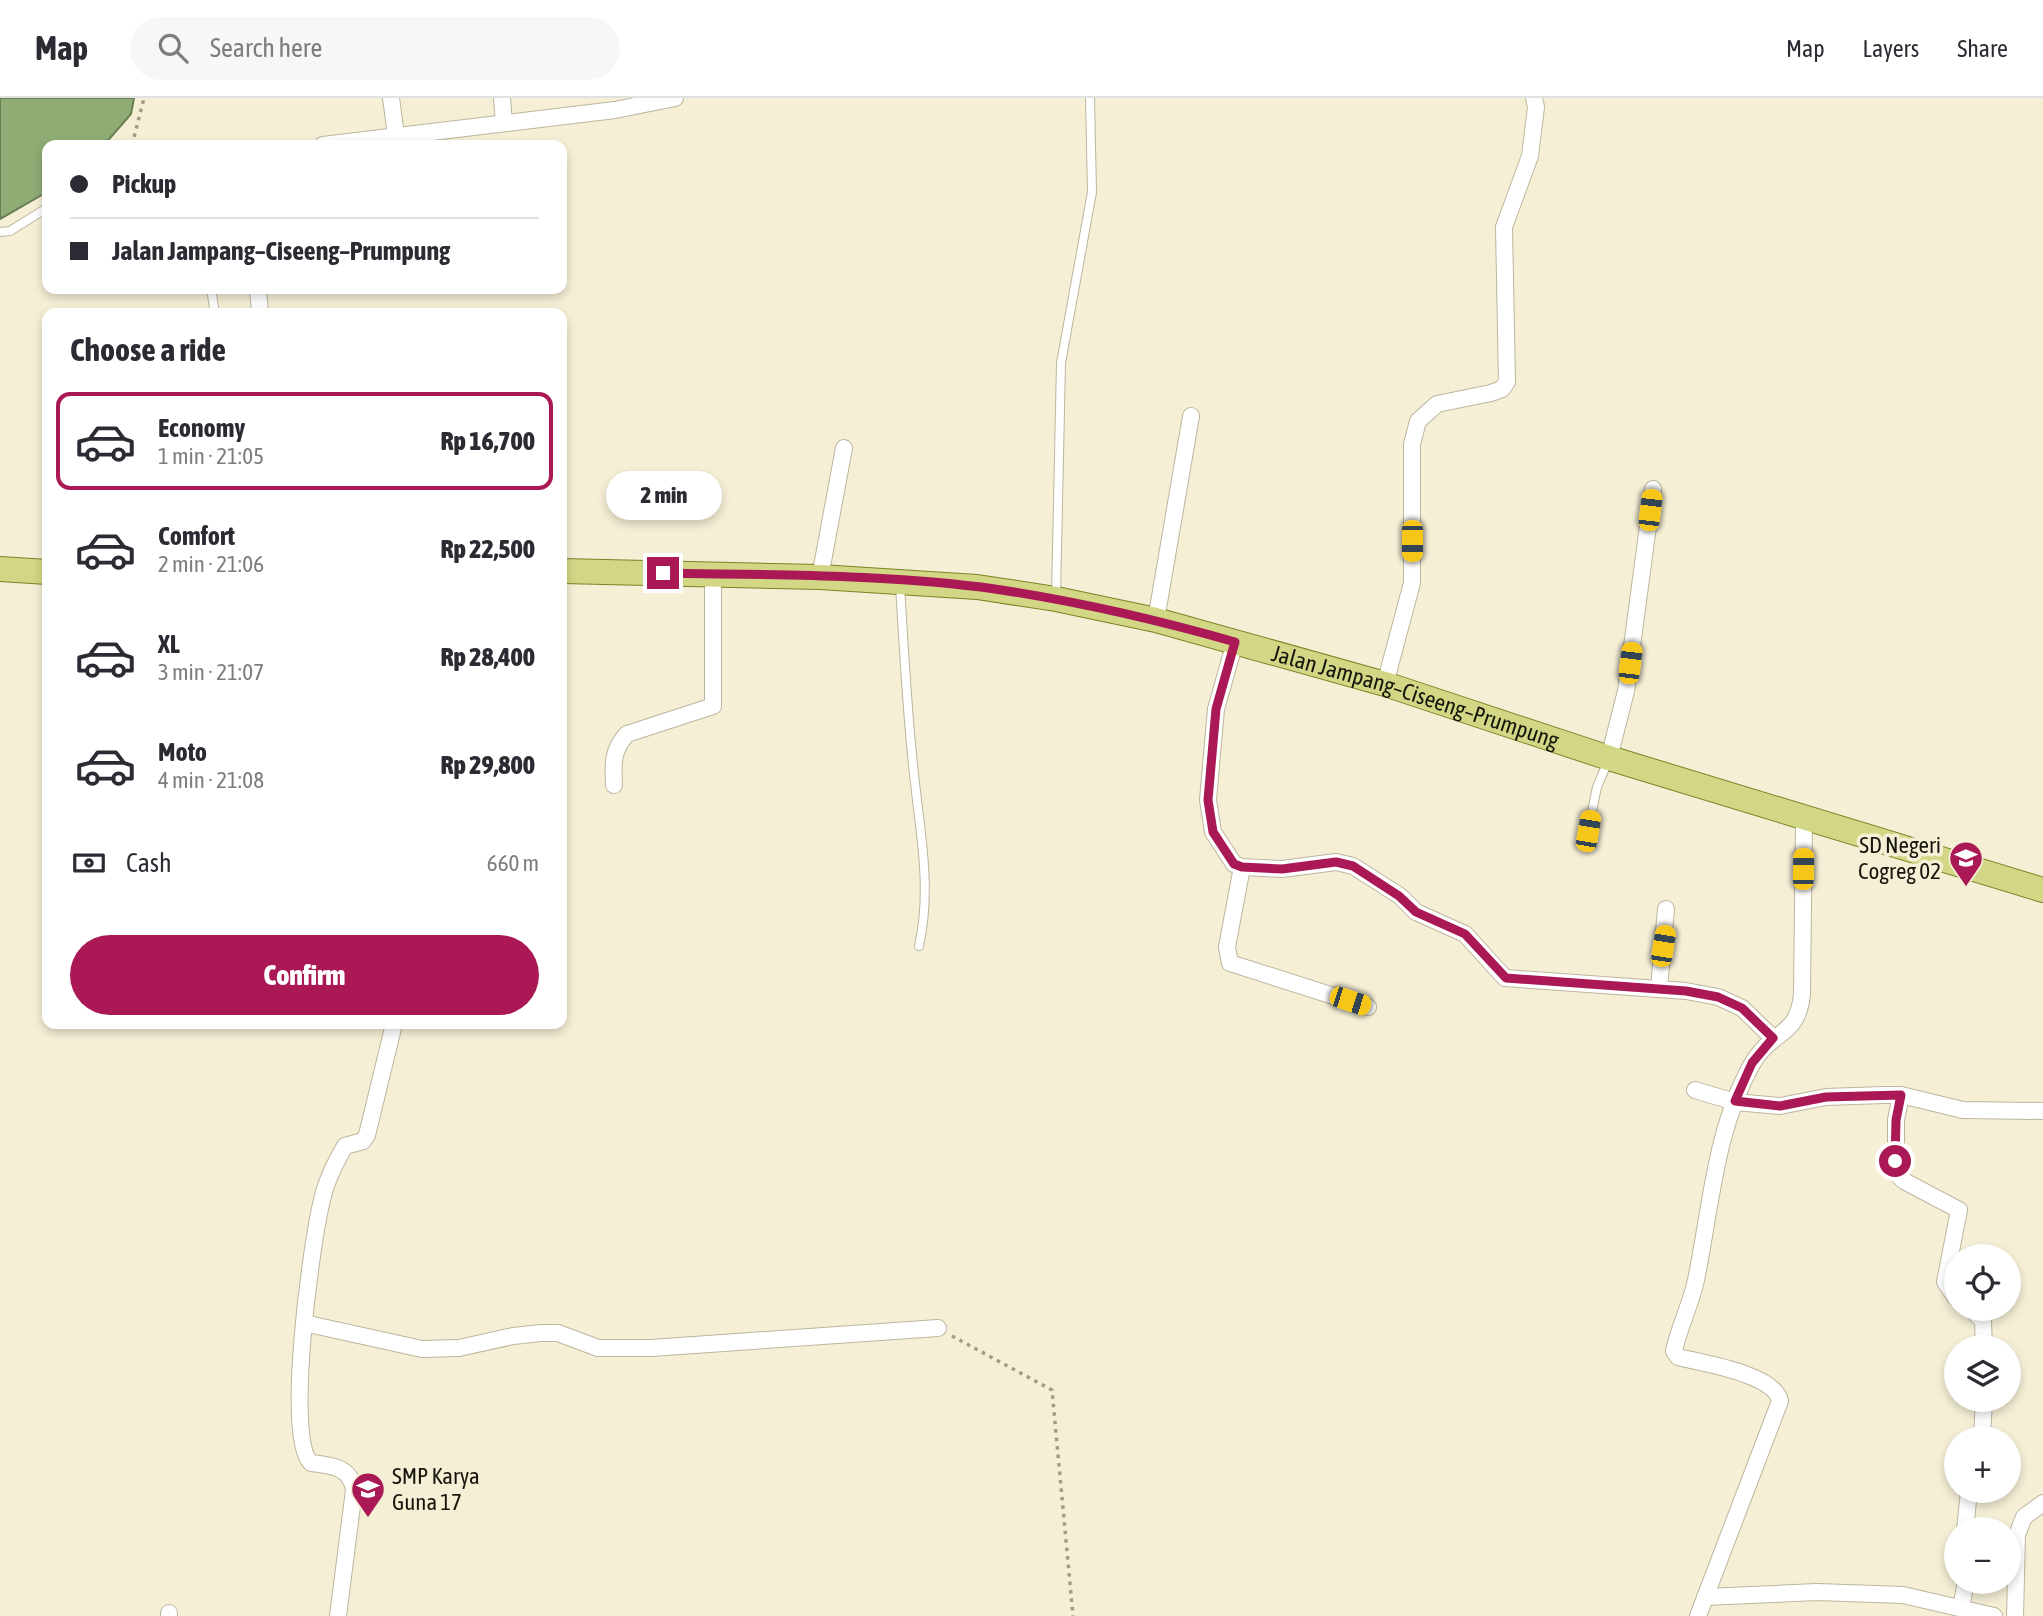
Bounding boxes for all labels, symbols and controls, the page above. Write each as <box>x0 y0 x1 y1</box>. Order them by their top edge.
search box <box>130 17 620 80</box>
text: Map <box>35 29 88 67</box>
icon: search <box>154 29 192 67</box>
text: Search here <box>210 33 322 63</box>
text: Map <box>1786 35 1825 62</box>
text: Layers <box>1863 35 1919 62</box>
text: Share <box>1957 35 2008 62</box>
text: Pickup <box>112 169 176 199</box>
text: Jalan Jampang–Ciseeng–Prumpung <box>112 236 450 266</box>
text: Choose a ride <box>70 331 226 368</box>
icon: car <box>74 410 137 473</box>
text: Economy <box>158 413 245 443</box>
text: Rp 16,700 <box>440 426 535 456</box>
text: 1 min · 21:05 <box>158 443 264 469</box>
callout: 2 min <box>605 472 721 520</box>
text: 2 min <box>641 482 687 508</box>
car <box>1638 488 1663 532</box>
icon: car <box>74 518 137 581</box>
car <box>1402 520 1423 562</box>
text: Comfort <box>158 521 235 551</box>
text: Rp 22,500 <box>440 534 535 564</box>
text: 2 min · 21:06 <box>158 551 264 577</box>
route end <box>647 557 679 589</box>
icon: car <box>74 626 137 689</box>
text: XL <box>158 629 180 659</box>
street label: Jalan Jampang–Ciseeng–Prumpung <box>1269 640 1562 754</box>
car <box>1618 641 1643 685</box>
text: Rp 28,400 <box>440 642 535 672</box>
text: 3 min · 21:07 <box>158 659 264 685</box>
icon: car <box>74 734 137 797</box>
text: Moto <box>158 737 207 767</box>
text: Rp 29,800 <box>440 750 535 780</box>
text: 4 min · 21:08 <box>158 767 264 793</box>
car <box>1575 808 1602 854</box>
place label: SD Negeri Cogreg 02 <box>1858 832 1941 884</box>
school or university icon: SD Negeri Cogreg 02 <box>1947 839 1985 888</box>
icon: cash <box>70 844 108 882</box>
text: Cash <box>126 848 172 878</box>
car <box>1793 848 1814 890</box>
text: 660 m <box>487 850 539 876</box>
car <box>1650 924 1677 968</box>
button: Confirm <box>70 935 539 1015</box>
car <box>1327 985 1374 1017</box>
route start <box>1879 1145 1911 1177</box>
map controls <box>1944 1244 2021 1594</box>
button: locate <box>1944 1244 2021 1321</box>
button: layers <box>1944 1335 2021 1412</box>
button: + <box>1944 1426 2021 1503</box>
place label: SMP Karya Guna 17 <box>392 1463 480 1515</box>
school or university icon: SMP Karya Guna 17 <box>349 1470 387 1519</box>
button: − <box>1944 1517 2021 1594</box>

